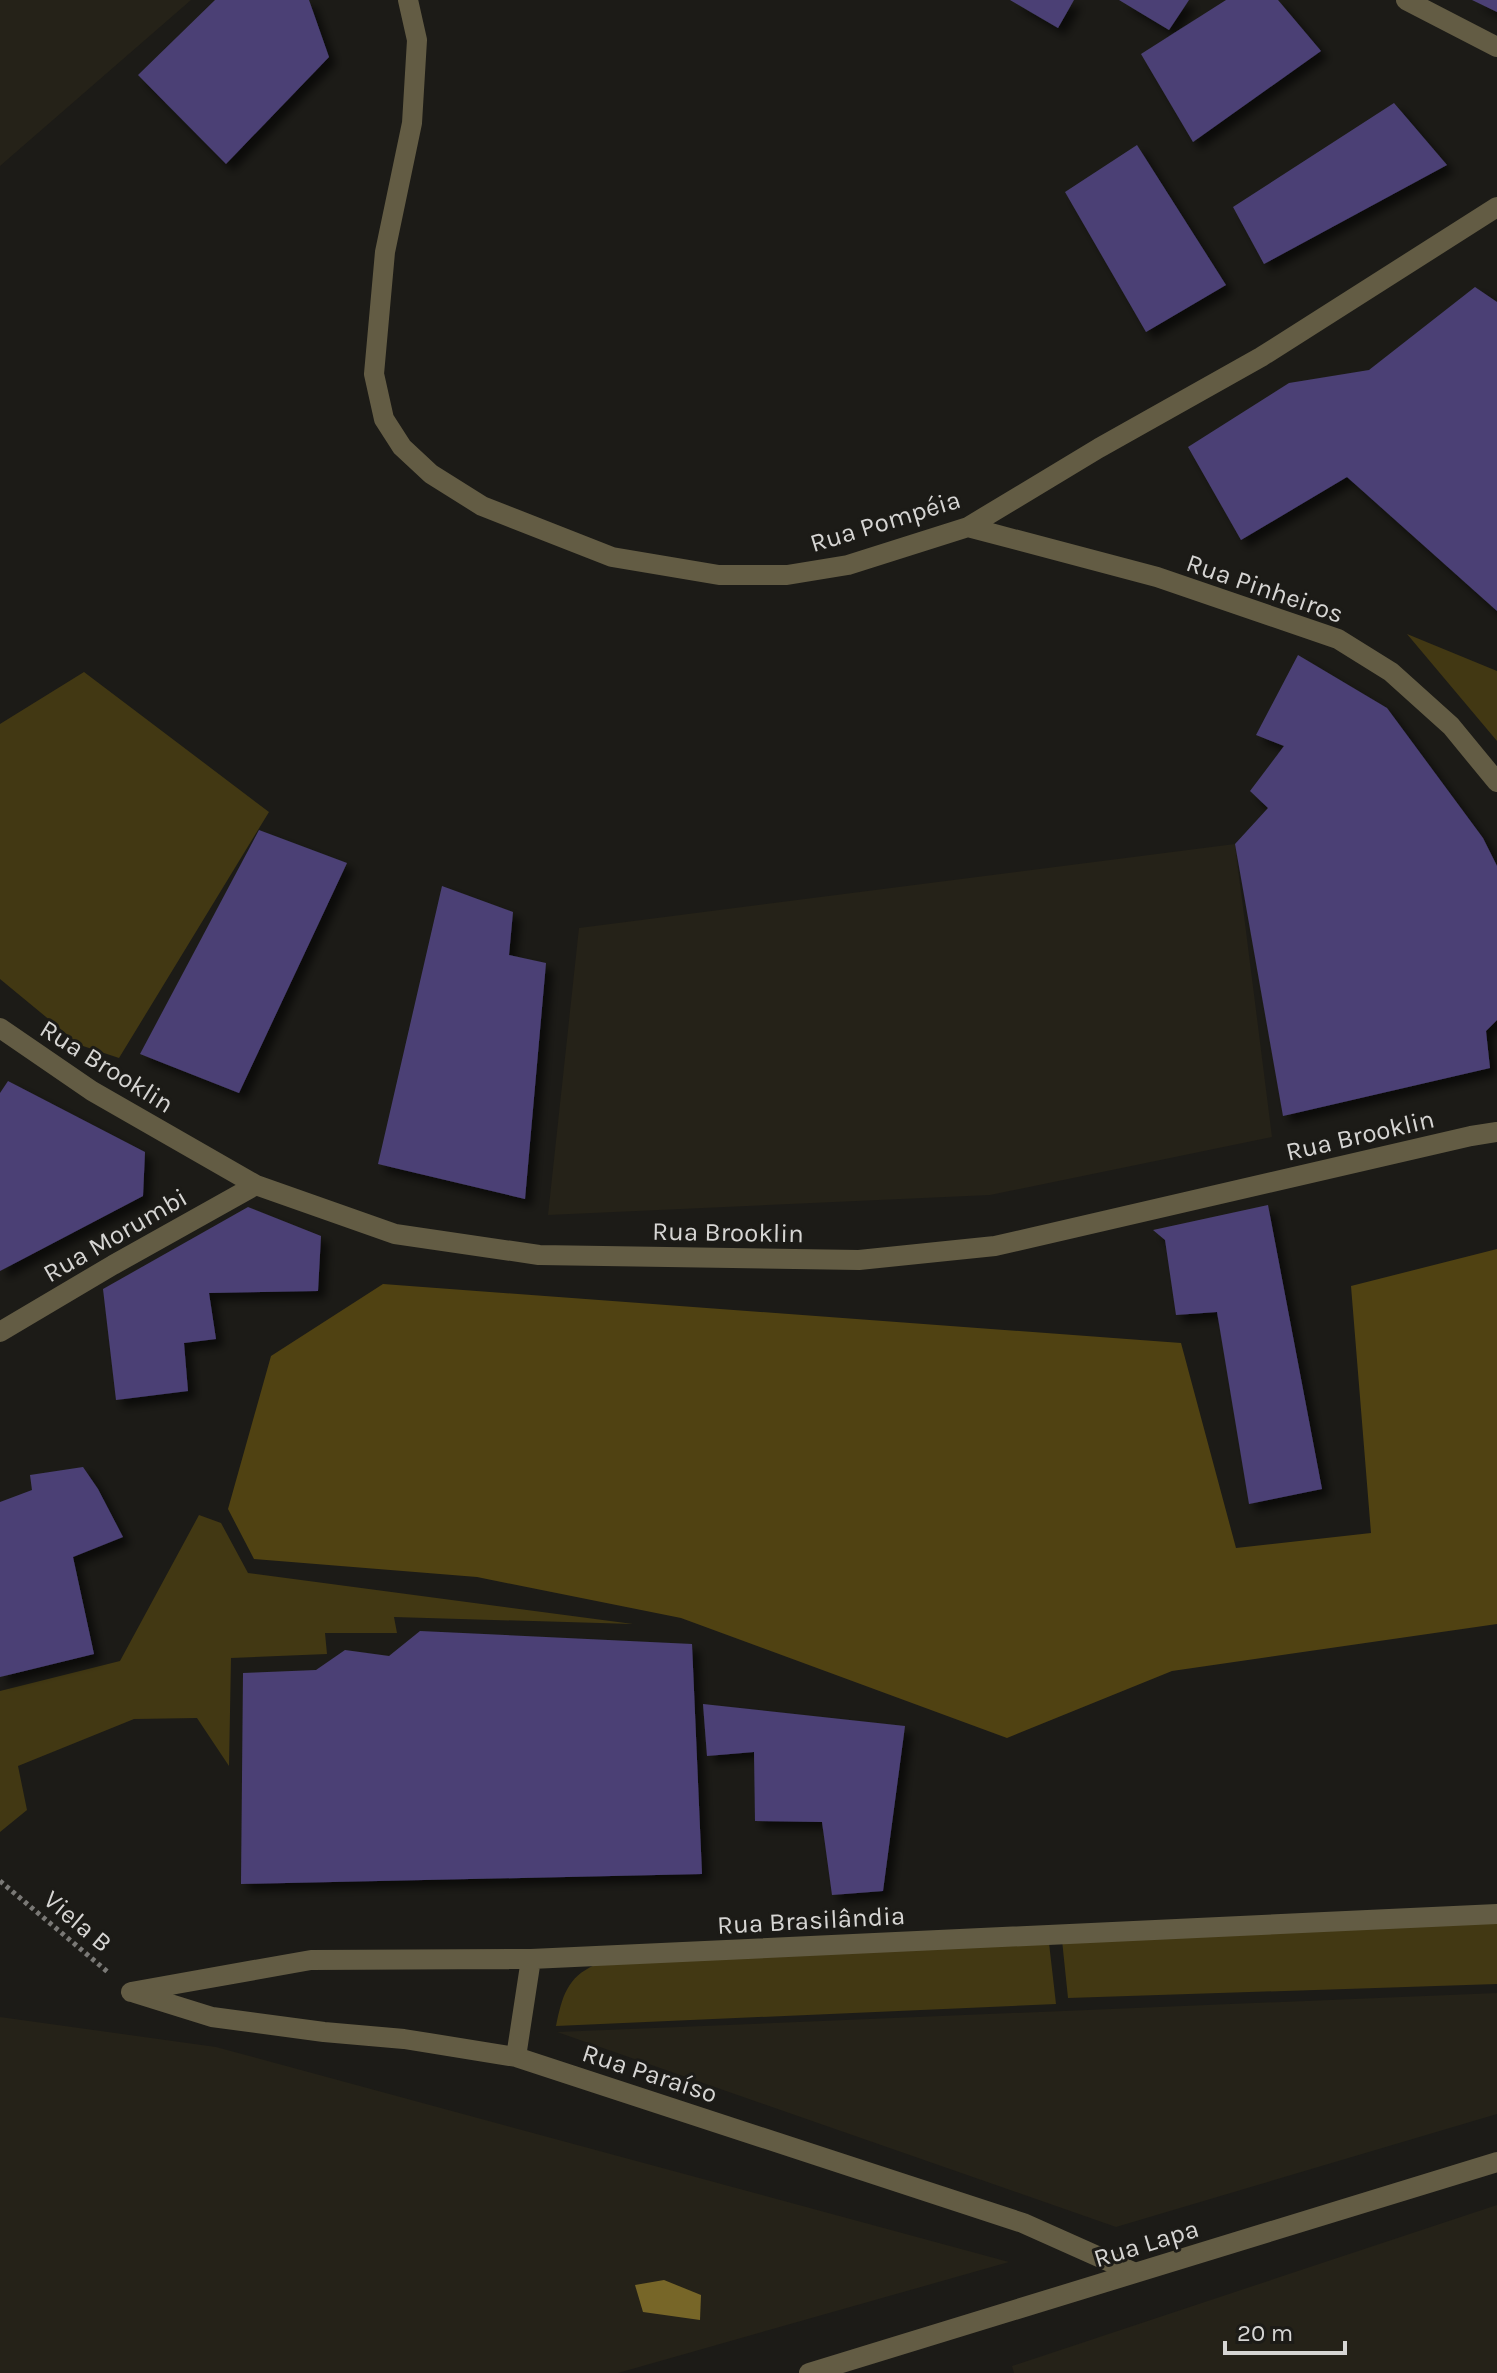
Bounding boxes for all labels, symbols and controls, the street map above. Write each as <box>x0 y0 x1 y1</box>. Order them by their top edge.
street label: Rua Pompéia <box>806 484 964 559</box>
street label: Rua Pinheiros <box>1182 547 1347 630</box>
street label: Rua Brooklin <box>34 1013 179 1120</box>
street label: Rua Brooklin <box>1283 1103 1437 1168</box>
street label: Rua Morumbi <box>38 1182 193 1289</box>
street label: Rua Brooklin <box>652 1216 804 1249</box>
street label: Viela B <box>37 1884 118 1959</box>
street label: Rua Brasilândia <box>716 1900 906 1941</box>
street label: Rua Paraíso <box>578 2037 721 2110</box>
street label: Rua Lapa <box>1090 2213 1202 2274</box>
scale bar <box>1225 2305 1345 2355</box>
text: 20 m <box>1237 2319 1293 2347</box>

